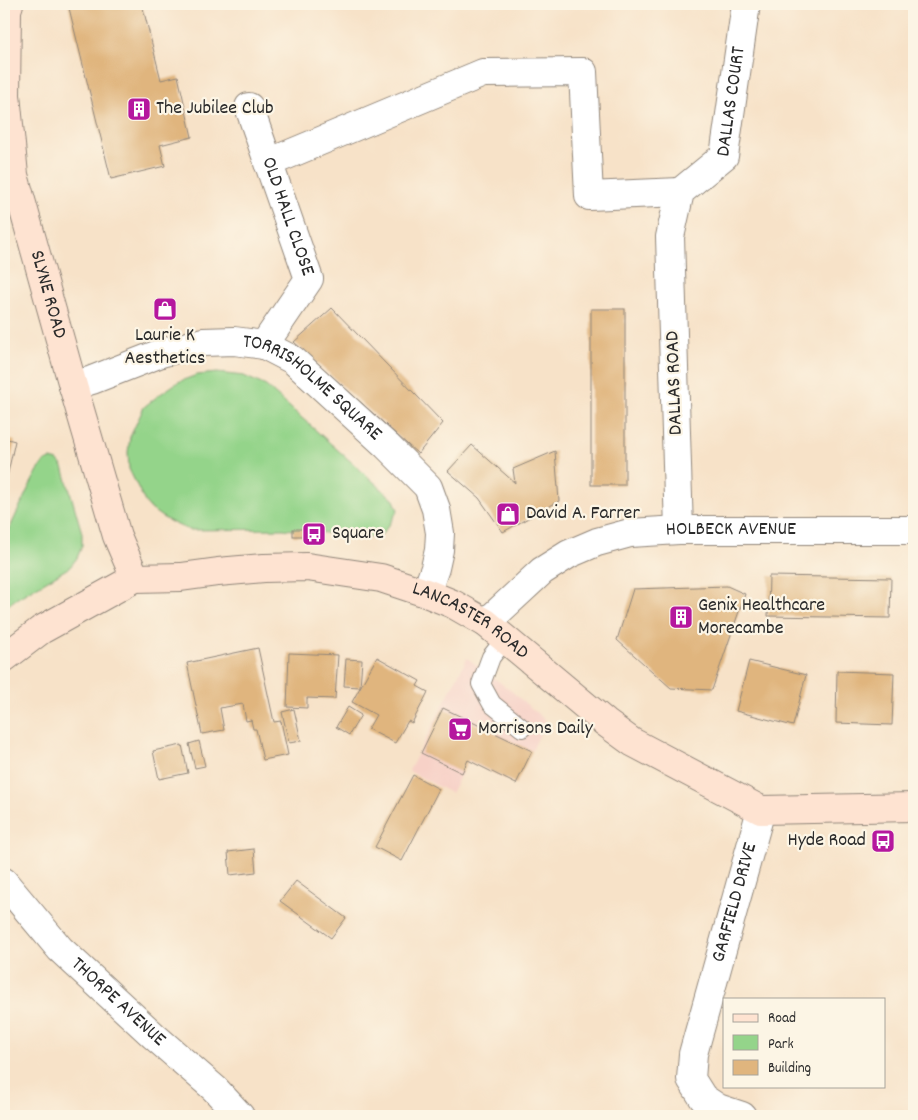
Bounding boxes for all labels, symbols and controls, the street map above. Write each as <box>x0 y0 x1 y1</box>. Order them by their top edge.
street label: DALLAS COURT <box>710 45 754 158</box>
place label: The Jubilee Club <box>156 95 274 123</box>
building icon: The Jubilee Club <box>126 96 152 122</box>
street label: OLD HALL CLOSE <box>254 153 321 280</box>
street label: SLYNE ROAD <box>22 247 73 342</box>
shop icon: Laurie K Aesthetics <box>152 296 178 322</box>
place label: Laurie K Aesthetics <box>125 322 205 373</box>
street label: TORRISHOLME SQUARE <box>241 328 387 448</box>
street label: DALLAS ROAD <box>659 330 691 436</box>
place label: David A. Farrer <box>526 500 640 528</box>
shop icon: David A. Farrer <box>495 501 521 527</box>
street label: HOLBECK AVENUE <box>665 516 796 545</box>
place label: Square <box>332 520 384 548</box>
bus stop icon: Square <box>301 521 327 547</box>
street label: LANCASTER ROAD <box>408 575 534 667</box>
place label: Genix Healthcare Morecambe <box>698 592 825 643</box>
building icon: Genix Healthcare Morecambe <box>668 604 694 630</box>
place label: Morrisons Daily <box>478 715 594 743</box>
supermarket icon: Morrisons Daily <box>447 716 473 742</box>
place label: Hyde Road <box>788 827 866 855</box>
bus stop icon: Hyde Road <box>870 828 896 854</box>
street label: GARFIELD DRIVE <box>705 840 765 966</box>
street label: THORPE AVENUE <box>64 951 171 1054</box>
legend <box>723 998 886 1088</box>
text: Road <box>768 1008 796 1030</box>
text: Park <box>768 1034 794 1056</box>
text: Building <box>768 1058 811 1080</box>

